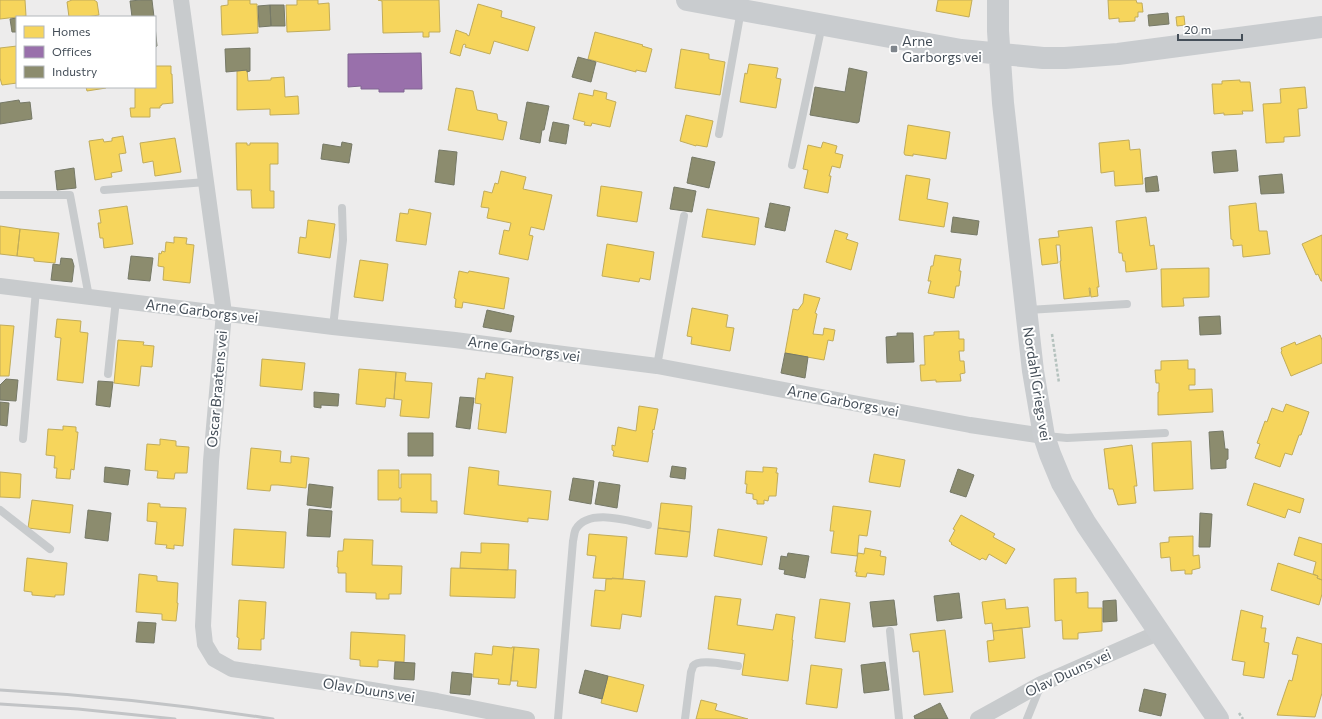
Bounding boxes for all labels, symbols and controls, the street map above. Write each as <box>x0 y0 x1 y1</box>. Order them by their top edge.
legend <box>16 16 156 88</box>
scale bar <box>1178 16 1242 42</box>
text: 20 m <box>1184 22 1211 36</box>
text: Homes <box>52 24 90 38</box>
place label: Arne Garborgs vei <box>902 32 982 65</box>
text: Offices <box>52 44 92 58</box>
marker: Arne Garborgs vei <box>889 44 899 54</box>
text: Industry <box>52 64 97 78</box>
street label: Arne Garborgs vei <box>145 295 259 326</box>
street label: Nordahl Griegs vei <box>1020 326 1055 442</box>
street label: Oscar Braatens vei <box>203 330 230 448</box>
street label: Arne Garborgs vei <box>467 332 581 365</box>
street label: Arne Garborgs vei <box>786 381 900 420</box>
street label: Olav Duuns vei <box>1022 645 1114 700</box>
street label: Olav Duuns vei <box>322 674 416 705</box>

